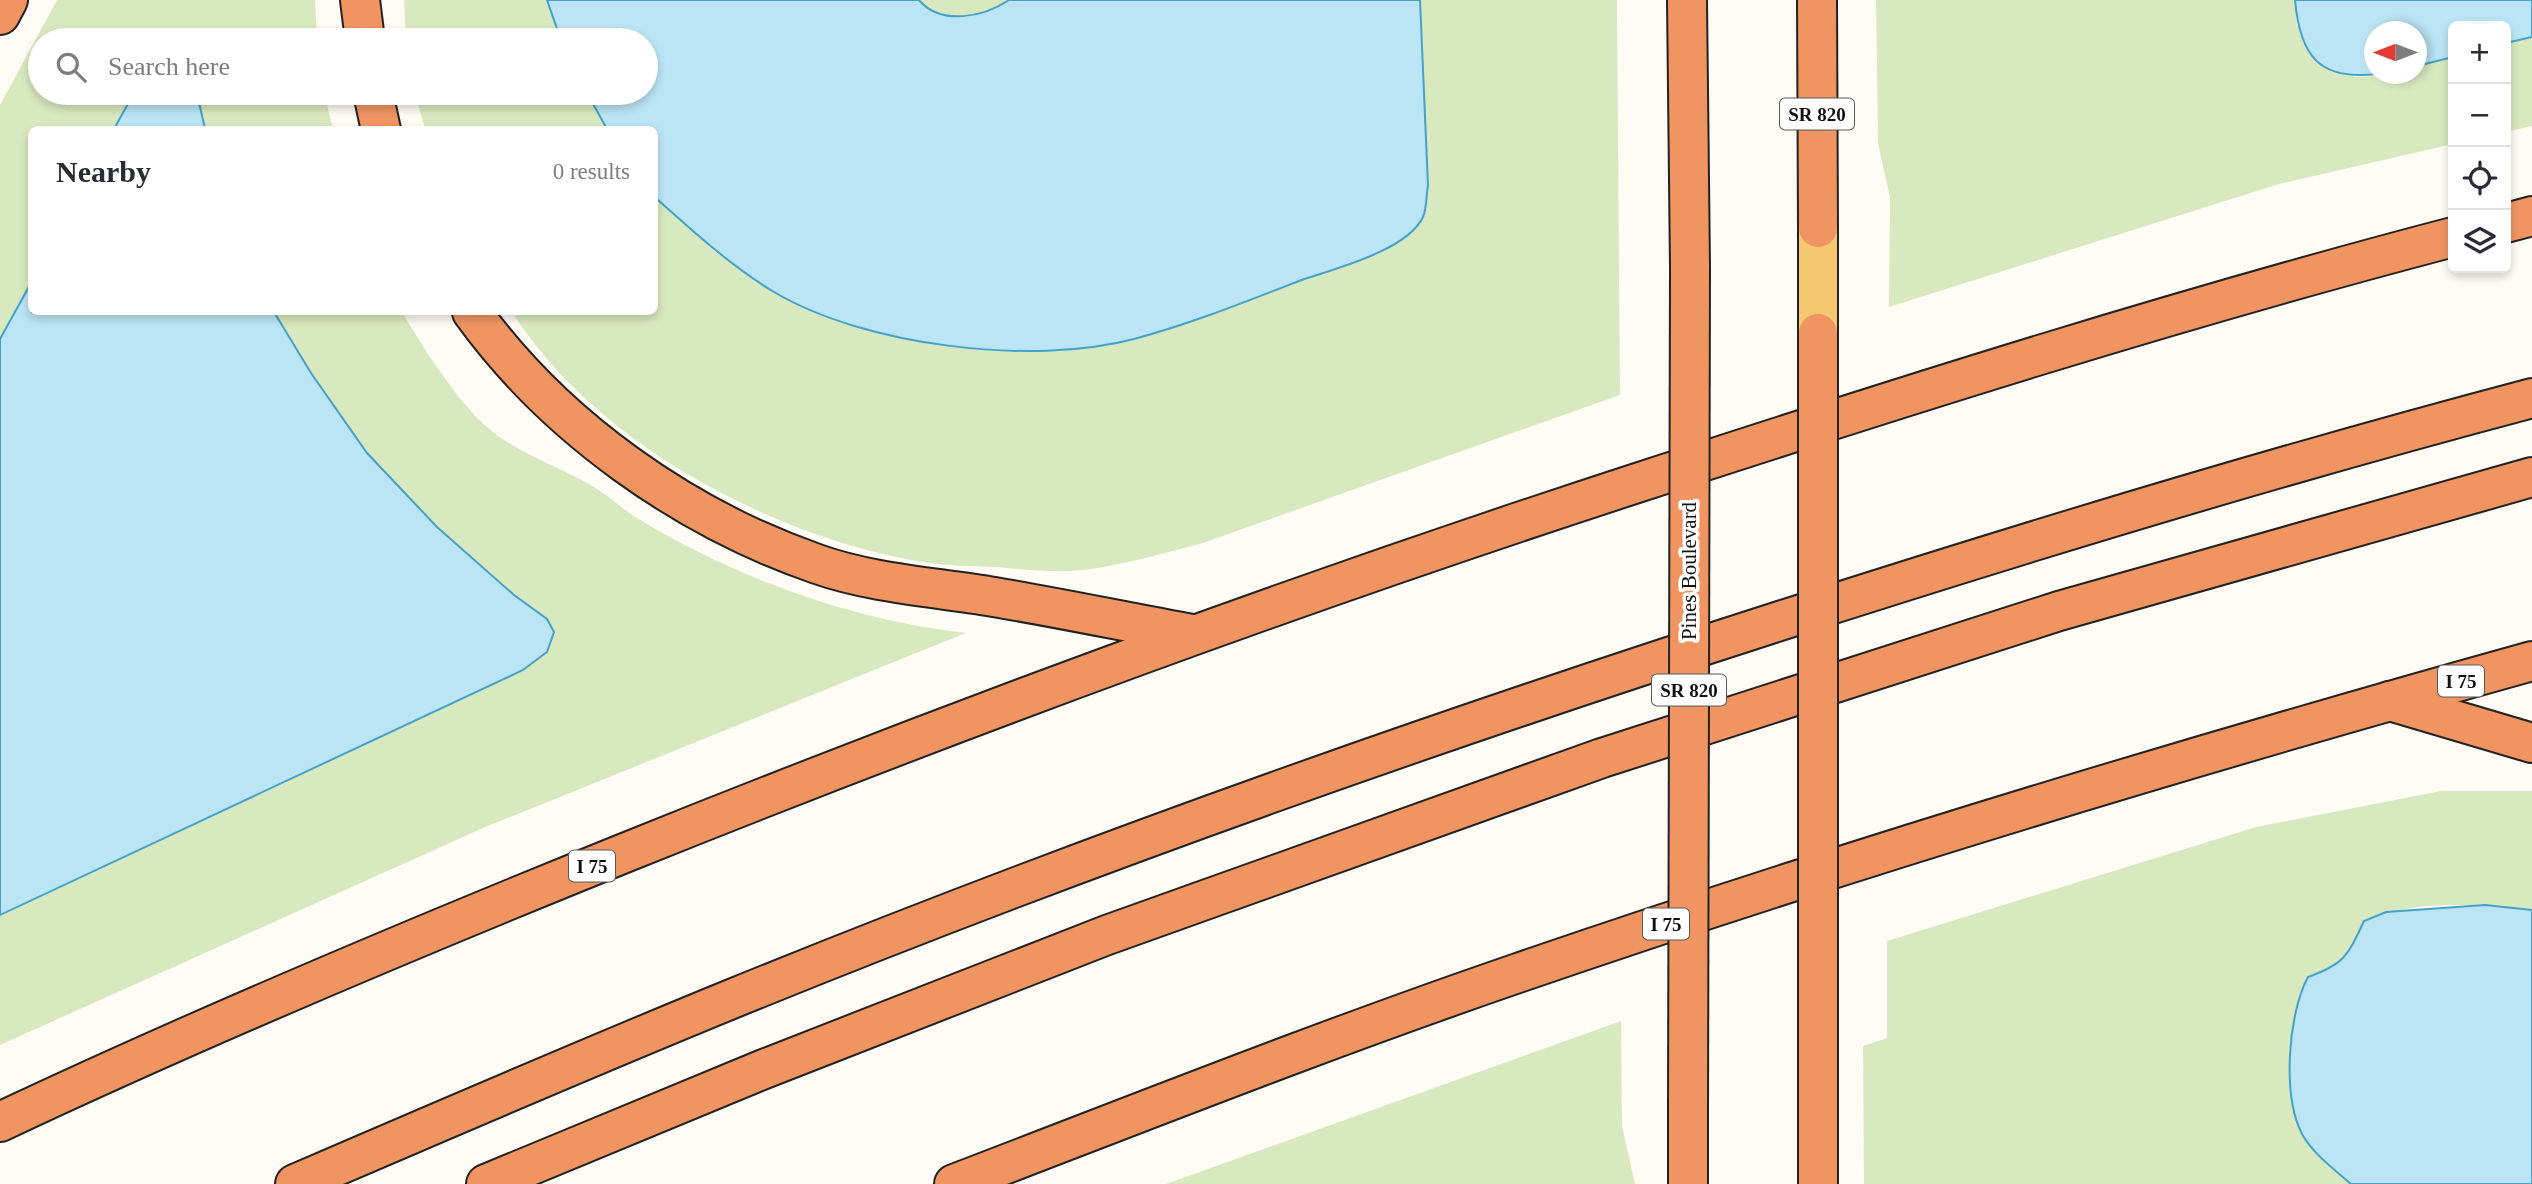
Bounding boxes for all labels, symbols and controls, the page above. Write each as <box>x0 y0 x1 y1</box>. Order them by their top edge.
north arrow <box>2364 21 2427 84</box>
map controls <box>2448 21 2511 273</box>
button: + <box>2448 21 2511 84</box>
search box <box>28 28 658 105</box>
icon: search <box>52 48 90 86</box>
text: Search here <box>108 52 230 81</box>
button: − <box>2448 84 2511 147</box>
road number: SR 820 <box>1780 98 1854 130</box>
button: locate <box>2448 147 2511 210</box>
text: Nearby <box>56 155 151 188</box>
text: 0 results <box>553 159 630 184</box>
button: layers <box>2448 210 2511 273</box>
street label: Pines Boulevard <box>1677 501 1701 640</box>
road number: I 75 <box>2438 666 2484 696</box>
road number: SR 820 <box>1652 674 1726 706</box>
road number: I 75 <box>569 850 615 881</box>
road number: I 75 <box>1643 908 1689 940</box>

